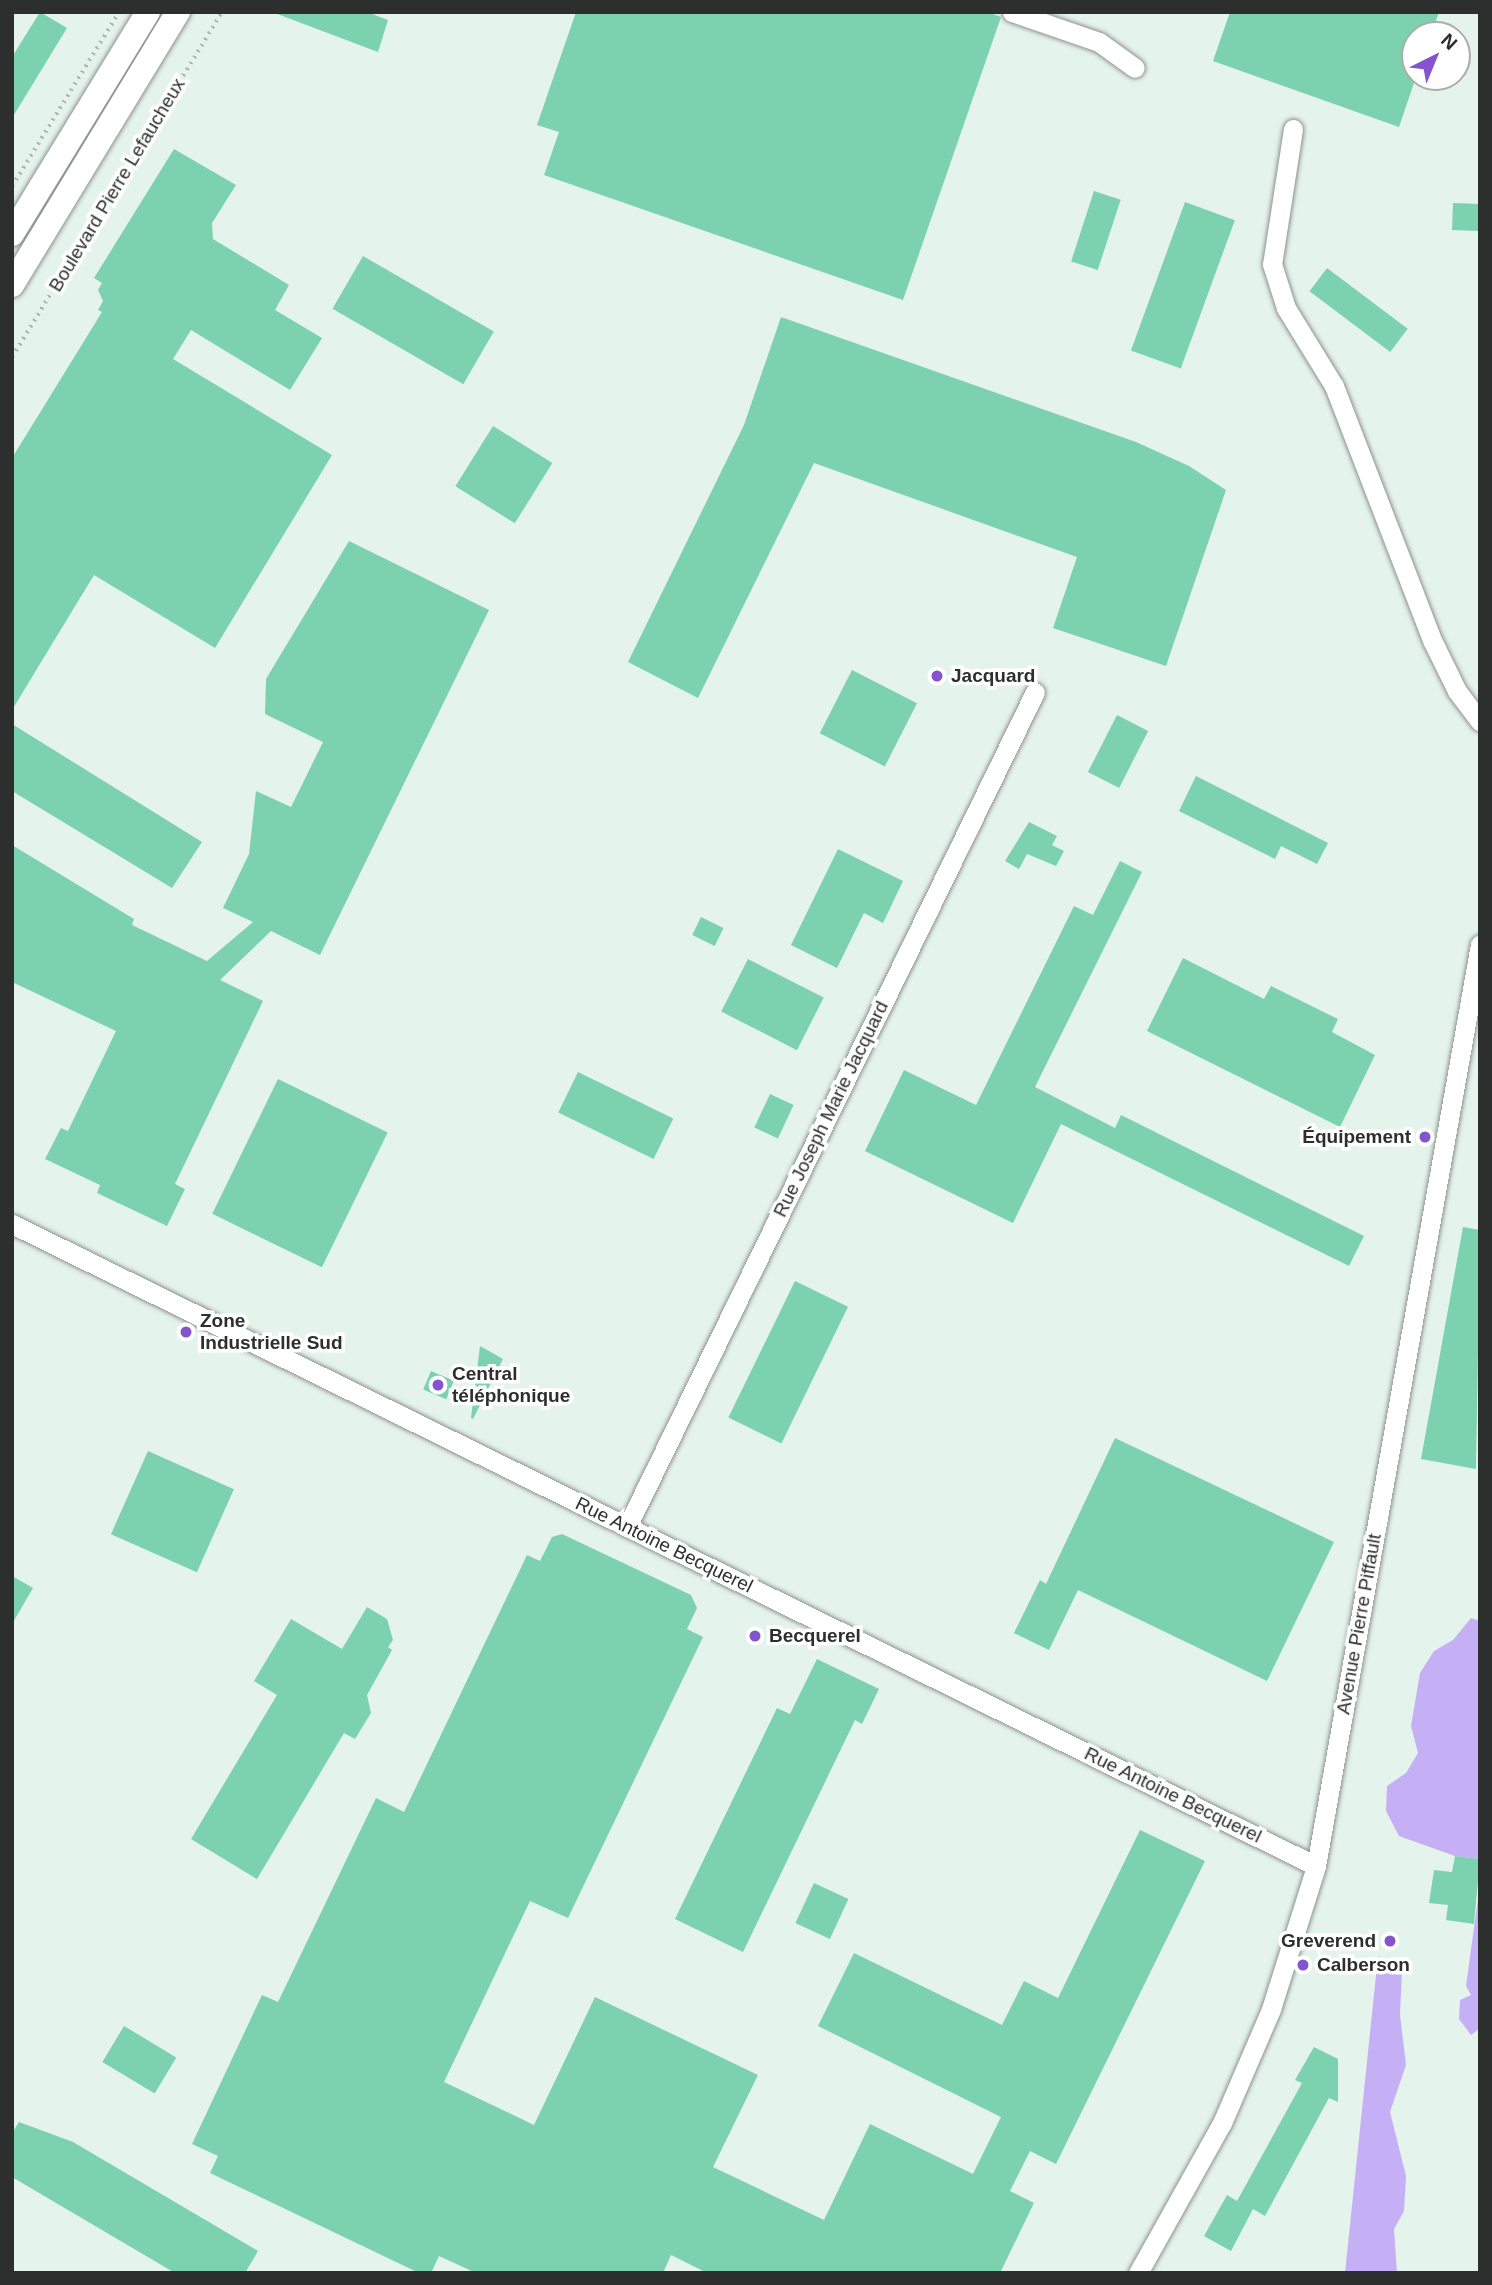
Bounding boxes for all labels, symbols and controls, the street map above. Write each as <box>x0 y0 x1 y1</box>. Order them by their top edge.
north arrow <box>1401 21 1471 91</box>
text: N <box>1437 29 1461 54</box>
street label: Boulevard Pierre Lefaucheux <box>44 74 190 296</box>
place label: Jacquard <box>951 665 1035 687</box>
marker: Jacquard <box>929 668 945 684</box>
street label: Rue Joseph Marie Jacquard <box>769 997 893 1221</box>
place label: Équipement <box>1302 1126 1411 1148</box>
marker: Équipement <box>1417 1129 1433 1145</box>
place label: Zone Industrielle Sud <box>200 1310 343 1354</box>
marker: Zone Industrielle Sud <box>178 1324 194 1340</box>
place label: Central téléphonique <box>452 1363 570 1407</box>
marker: Central téléphonique <box>430 1377 446 1393</box>
street label: Rue Antoine Becquerel <box>571 1492 757 1598</box>
street label: Avenue Pierre Piffault <box>1332 1532 1386 1716</box>
place label: Becquerel <box>769 1625 861 1647</box>
marker: Becquerel <box>747 1628 763 1644</box>
street label: Rue Antoine Becquerel <box>1080 1742 1266 1848</box>
place label: Greverend <box>1281 1930 1376 1952</box>
marker: Greverend <box>1382 1933 1398 1949</box>
place label: Calberson <box>1317 1954 1410 1976</box>
marker: Calberson <box>1295 1957 1311 1973</box>

